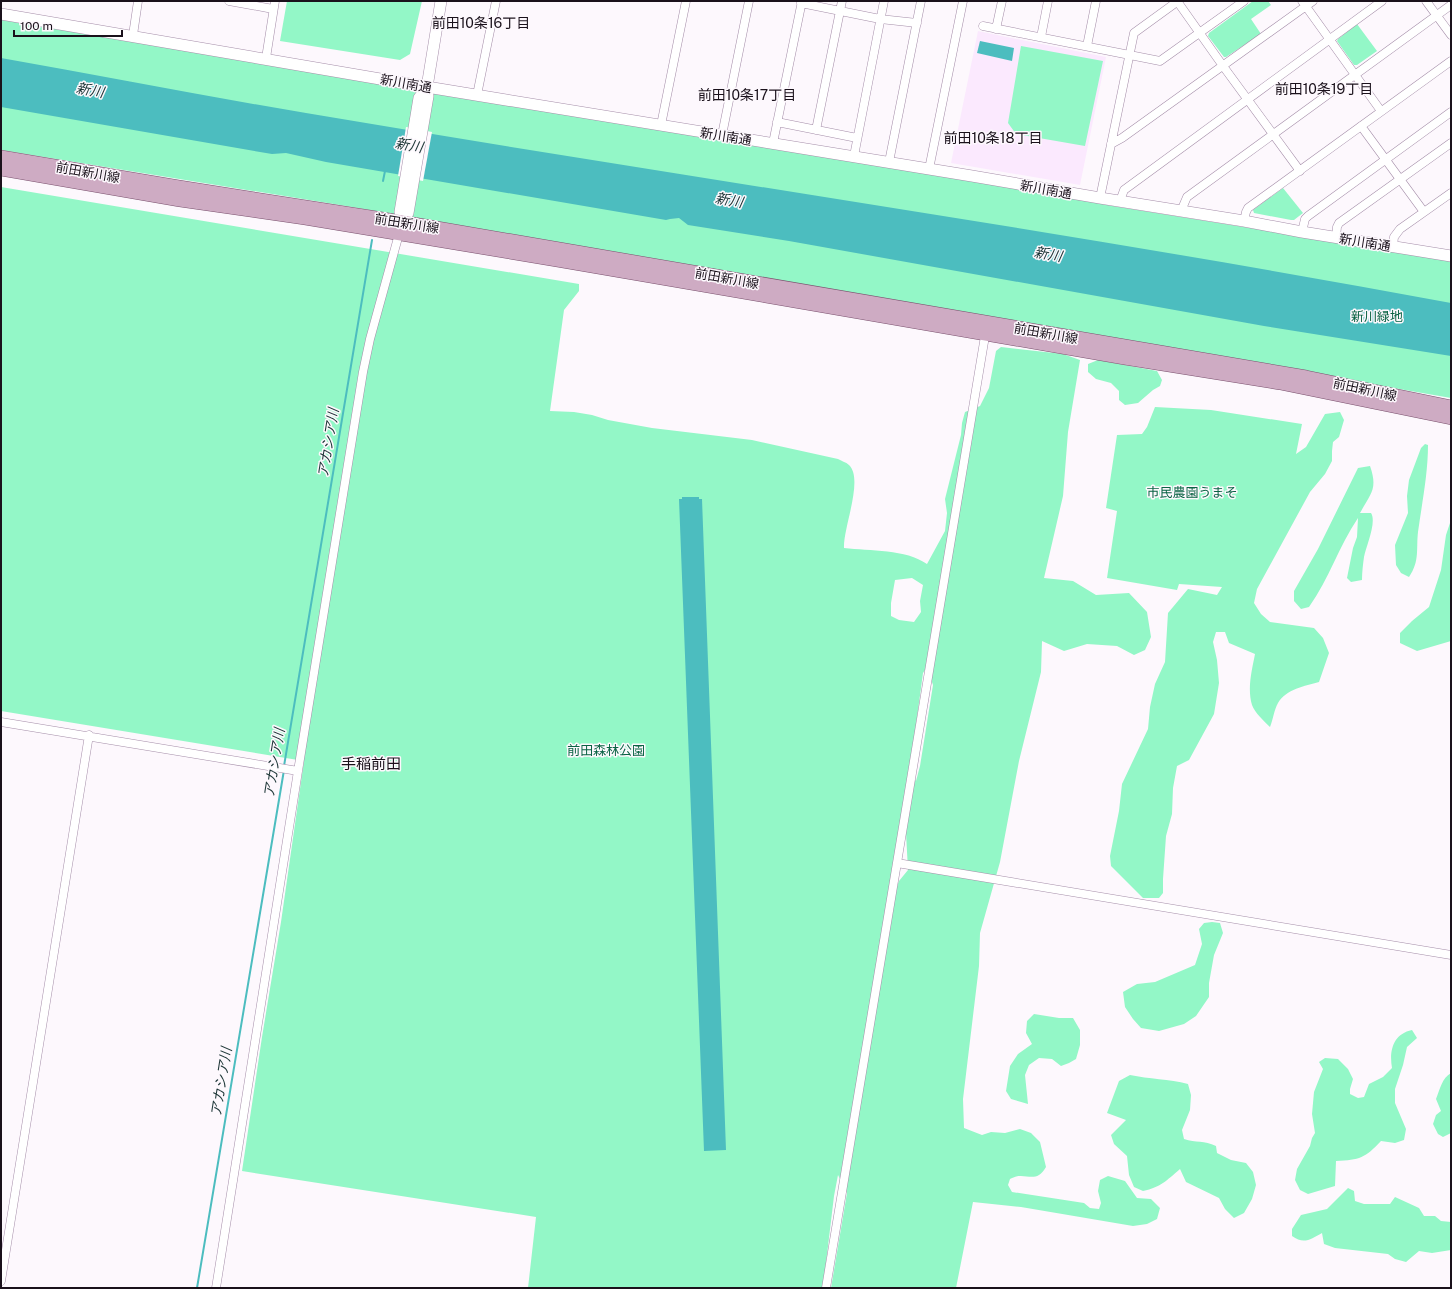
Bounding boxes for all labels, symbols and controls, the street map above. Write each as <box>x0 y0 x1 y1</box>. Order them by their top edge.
scale bar <box>14 12 122 38</box>
district label: 前田10条16丁目 <box>432 15 530 31</box>
text: 100 m <box>20 19 53 33</box>
street label: 新川南通 <box>379 72 433 95</box>
water label: 新川 <box>75 80 107 101</box>
district label: 前田10条19丁目 <box>1275 81 1373 97</box>
district label: 前田10条17丁目 <box>698 87 796 103</box>
street label: 新川南通 <box>699 125 753 148</box>
district label: 前田10条18丁目 <box>943 130 1043 146</box>
water label: 新川 <box>394 135 426 156</box>
street label: 前田新川線 <box>55 159 121 186</box>
street label: 新川南通 <box>1019 178 1073 201</box>
water label: 新川 <box>714 190 746 211</box>
street label: 前田新川線 <box>374 211 440 236</box>
street label: 新川南通 <box>1338 231 1392 254</box>
water label: 新川 <box>1033 244 1065 265</box>
street label: 前田新川線 <box>694 265 760 292</box>
park label: 新川緑地 <box>1351 309 1403 324</box>
street label: 前田新川線 <box>1013 320 1079 347</box>
street label: 前田新川線 <box>1332 375 1398 404</box>
water label: アカシア川 <box>315 405 342 479</box>
park label: 市民農園うまそ <box>1146 485 1238 500</box>
water label: アカシア川 <box>261 725 288 799</box>
park label: 前田森林公園 <box>567 743 645 758</box>
district label: 手稲前田 <box>341 755 401 772</box>
water label: アカシア川 <box>208 1044 235 1118</box>

